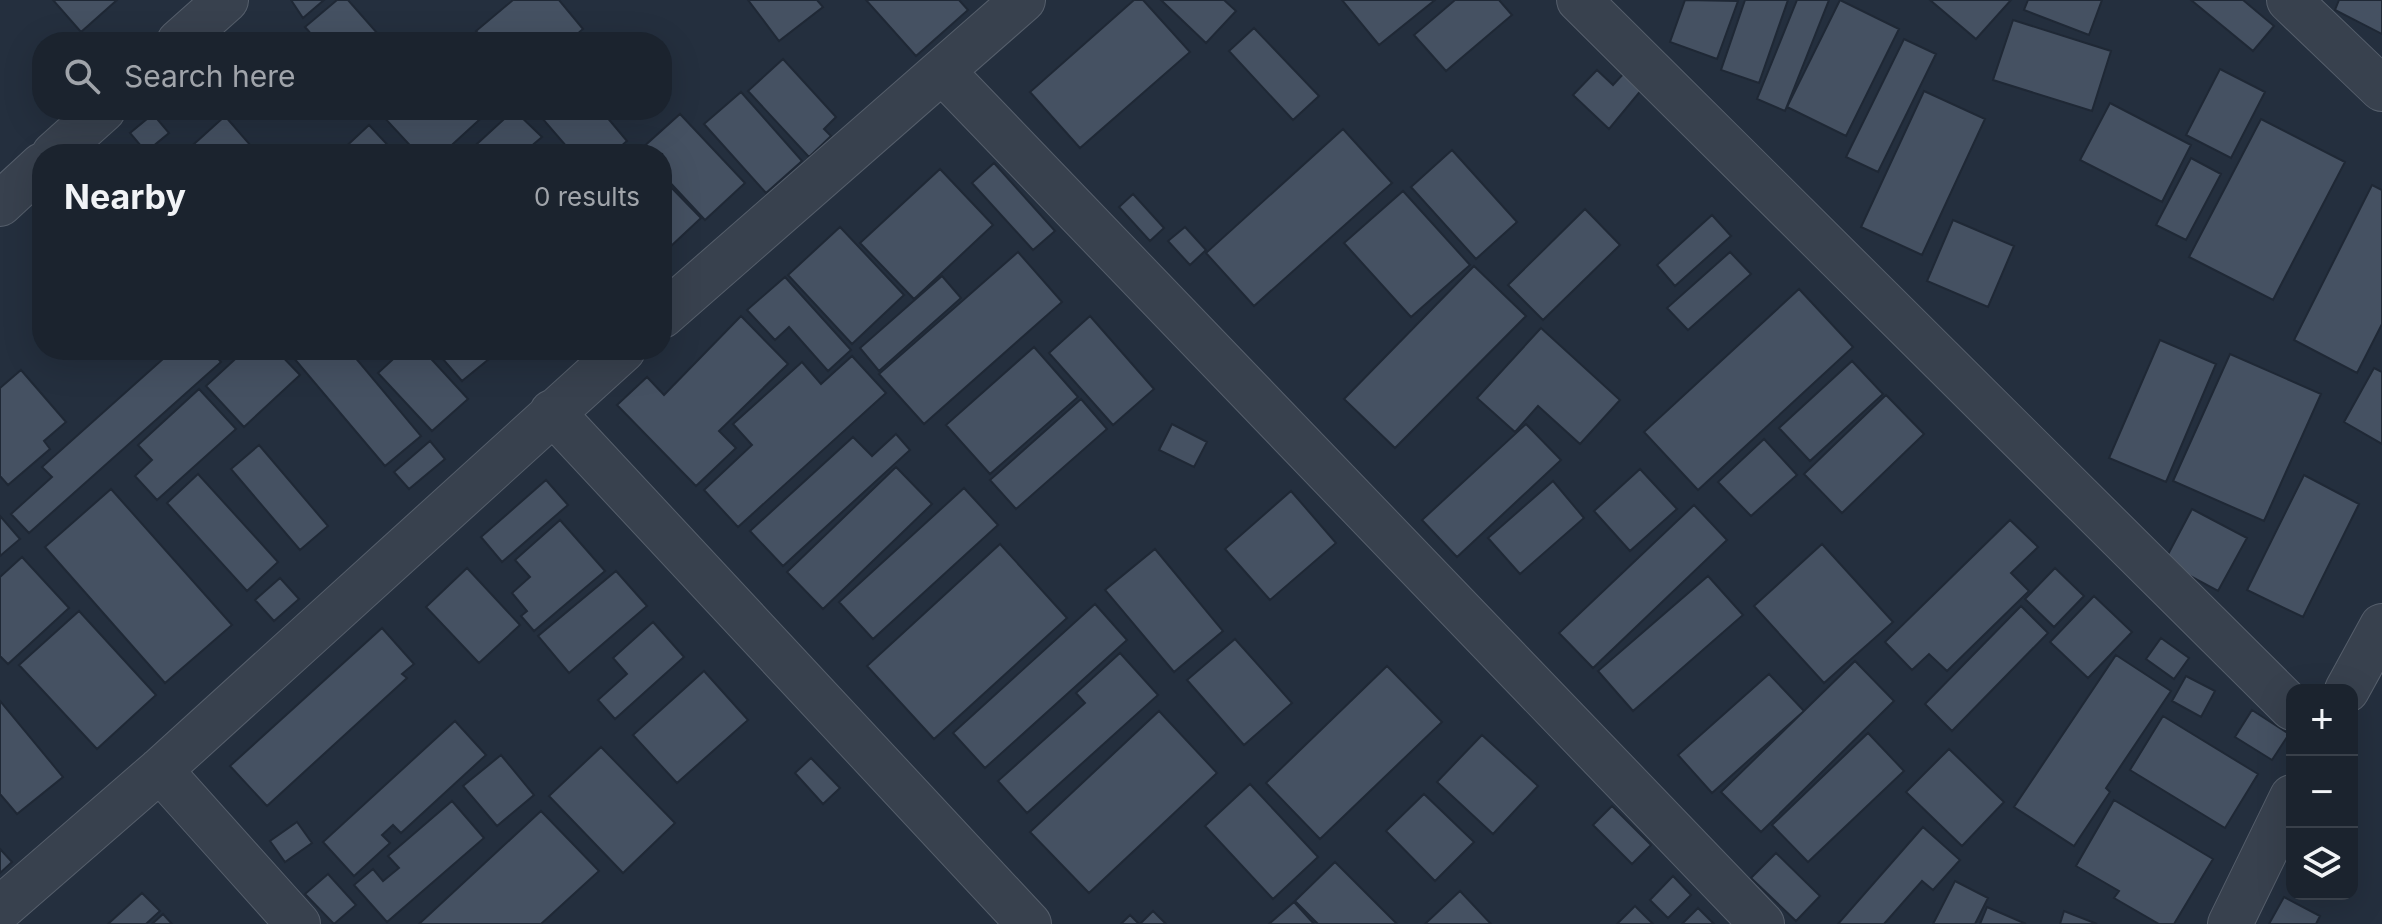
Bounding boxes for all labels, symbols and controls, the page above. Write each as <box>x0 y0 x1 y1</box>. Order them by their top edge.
search box <box>32 32 672 120</box>
icon: search <box>60 54 104 98</box>
text: Search here <box>124 58 296 94</box>
text: Nearby <box>64 176 186 217</box>
text: 0 results <box>534 181 640 212</box>
map controls <box>2286 684 2358 900</box>
button: + <box>2286 684 2358 756</box>
button: − <box>2286 756 2358 828</box>
button: layers <box>2286 828 2358 900</box>

